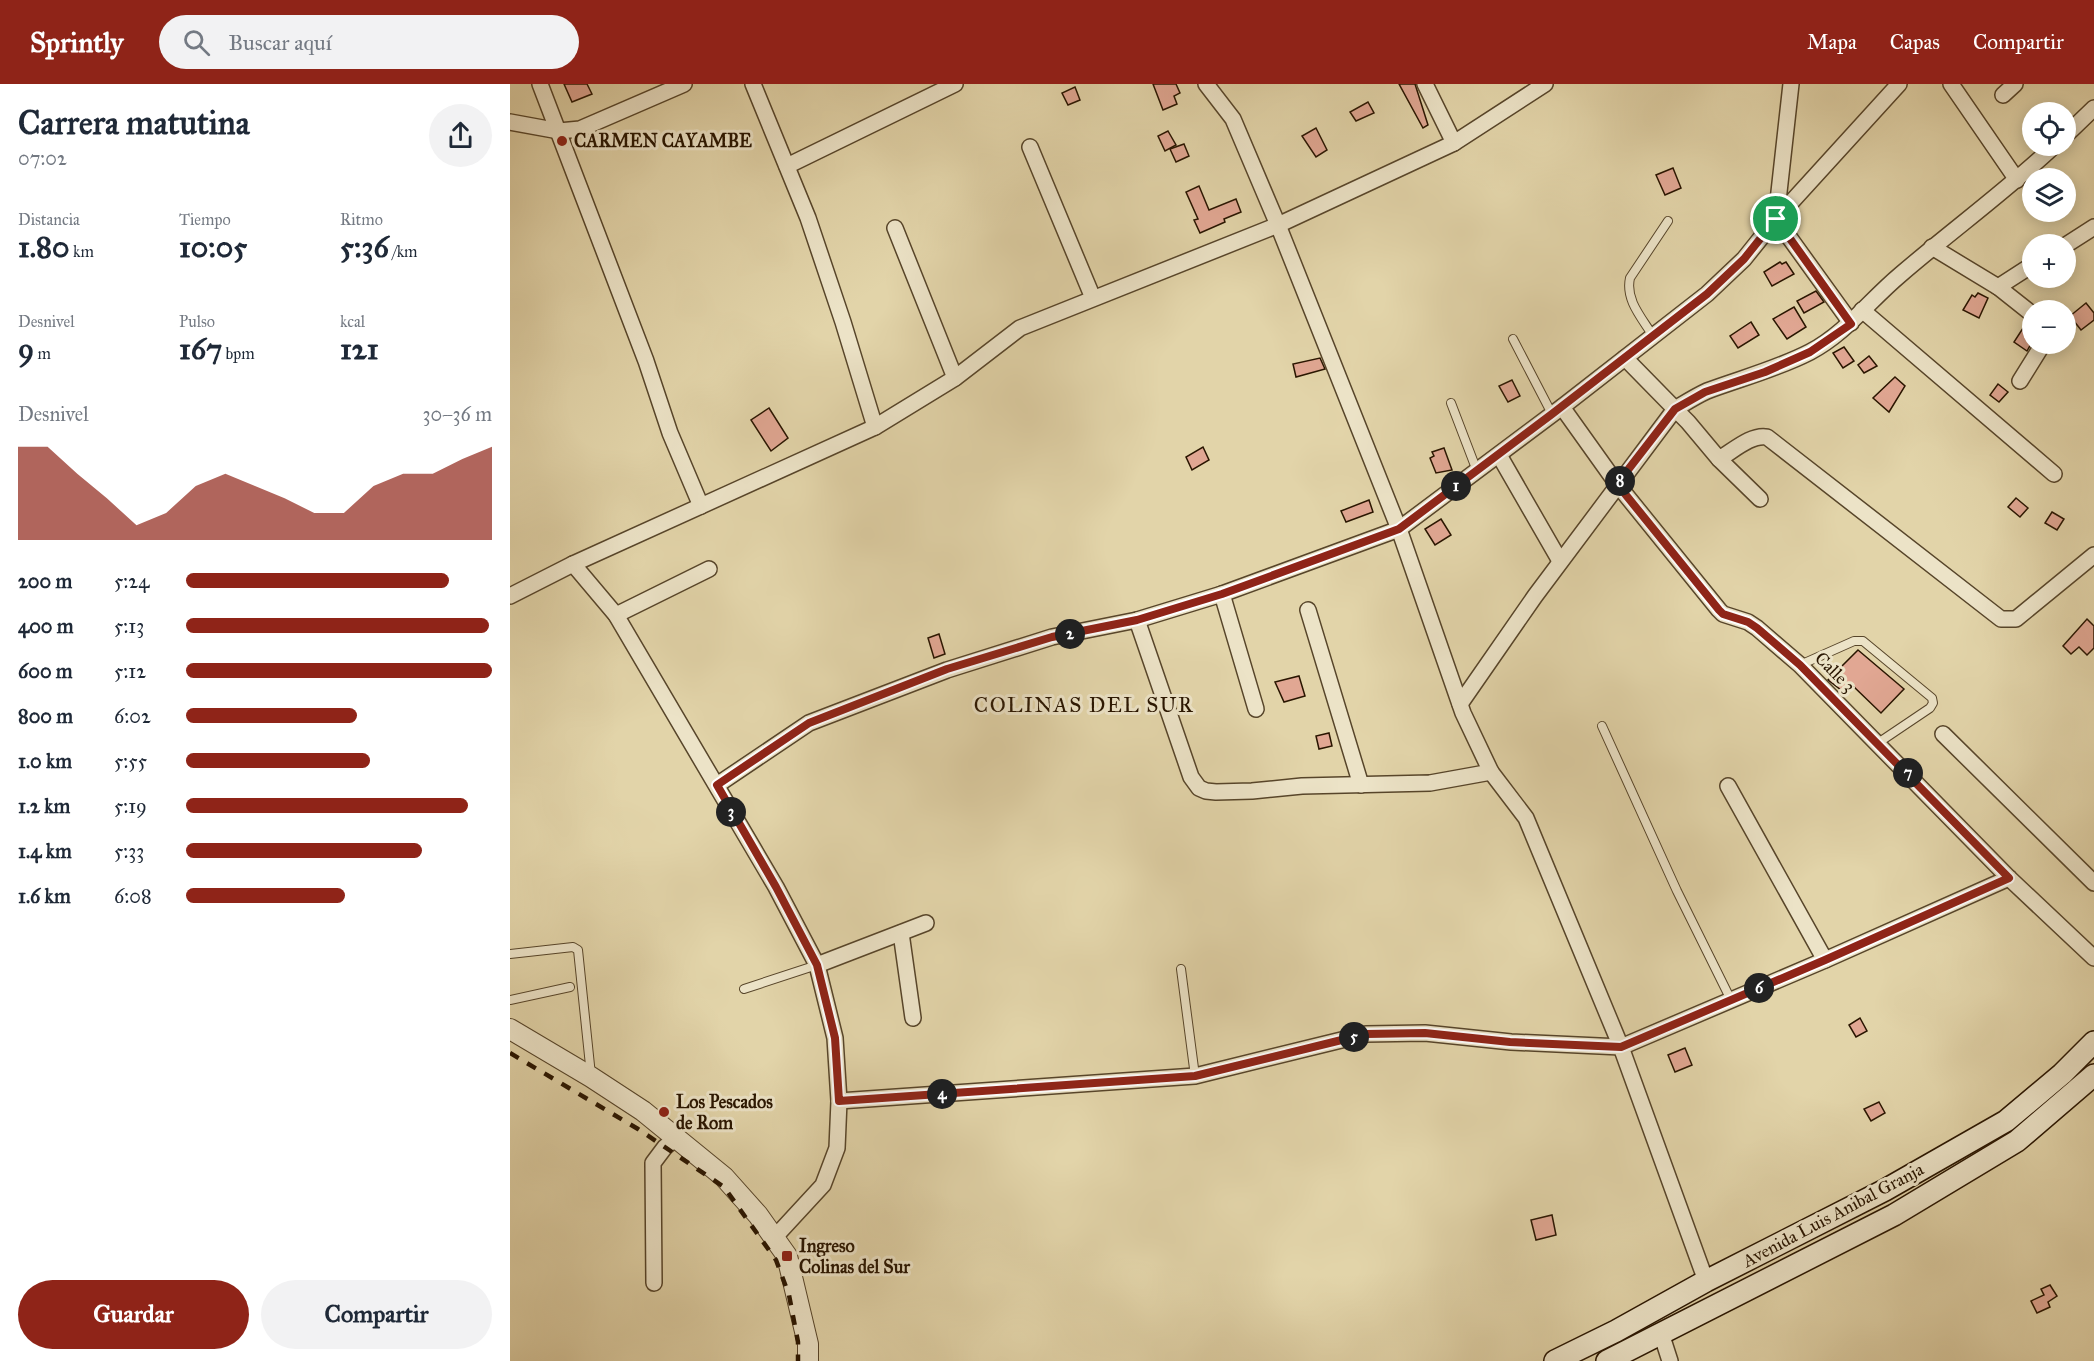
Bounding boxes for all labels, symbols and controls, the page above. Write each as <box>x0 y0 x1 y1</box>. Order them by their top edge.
search box <box>159 15 579 69</box>
text: Sprintly <box>30 25 123 60</box>
icon: search <box>180 26 213 59</box>
text: Buscar aquí <box>228 29 332 56</box>
text: Mapa <box>1807 29 1857 55</box>
text: Capas <box>1890 29 1940 55</box>
text: Compartir <box>1973 29 2064 55</box>
map controls <box>2022 102 2076 354</box>
button: locate <box>2022 102 2076 156</box>
text: Carrera matutina <box>18 103 250 143</box>
button: share <box>429 104 492 167</box>
place label: CARMEN CAYAMBE <box>574 130 752 152</box>
marker: CARMEN CAYAMBE <box>555 134 569 148</box>
text: 07:02 <box>18 146 67 170</box>
button: layers <box>2022 168 2076 222</box>
pin <box>1750 193 1801 244</box>
icon: arrive <box>1759 202 1792 235</box>
text: Distancia <box>18 210 80 229</box>
text: Tiempo <box>179 210 231 229</box>
text: Ritmo <box>340 210 383 229</box>
text: 1.80 <box>18 229 70 265</box>
text: 10:05 <box>179 229 247 265</box>
text: 5:36 <box>340 229 389 265</box>
button: + <box>2022 234 2076 288</box>
text: km <box>70 242 94 261</box>
text: /km <box>389 242 418 261</box>
button: − <box>2022 300 2076 354</box>
text: Desnivel <box>18 312 74 331</box>
text: Pulso <box>179 312 215 331</box>
text: kcal <box>340 312 365 331</box>
text: 9 <box>18 331 34 367</box>
text: 167 <box>179 331 222 367</box>
text: 121 <box>340 331 379 367</box>
text: m <box>34 344 51 363</box>
text: bpm <box>222 344 255 363</box>
text: Desnivel <box>18 402 89 426</box>
text: 30–36 m <box>423 402 492 426</box>
pin: 8 <box>1605 466 1635 496</box>
pin: 1 <box>1441 471 1471 501</box>
text: 8 <box>1616 471 1624 490</box>
text: 1 <box>1453 476 1459 495</box>
text: 200 m <box>18 569 72 593</box>
text: 5:24 <box>114 569 149 593</box>
text: 400 m <box>18 614 74 638</box>
text: 5:13 <box>114 614 144 638</box>
pin: 2 <box>1055 619 1085 649</box>
text: 2 <box>1066 624 1074 643</box>
street label: Calle 3 <box>1810 647 1860 697</box>
text: 600 m <box>18 659 73 683</box>
text: 5:12 <box>114 659 146 683</box>
district label: COLINAS DEL SUR <box>974 692 1194 718</box>
text: 800 m <box>18 704 73 728</box>
text: 6:02 <box>114 704 151 728</box>
text: 1.0 km <box>18 749 72 773</box>
text: 5:55 <box>114 749 147 773</box>
pin: 7 <box>1893 758 1923 788</box>
text: 7 <box>1904 763 1912 782</box>
text: 1.2 km <box>18 794 70 818</box>
text: 5:19 <box>114 794 147 818</box>
pin: 3 <box>716 797 746 827</box>
text: 3 <box>728 802 734 821</box>
text: 1.4 km <box>18 839 72 863</box>
text: 5:33 <box>114 839 144 863</box>
text: 1.6 km <box>18 884 71 908</box>
text: 6:08 <box>114 884 152 908</box>
pin: 6 <box>1744 973 1774 1003</box>
text: 6 <box>1755 978 1763 997</box>
pin: 5 <box>1339 1022 1369 1052</box>
text: 5 <box>1350 1027 1358 1046</box>
pin: 4 <box>927 1079 957 1109</box>
text: 4 <box>938 1084 946 1103</box>
place label: Los Pescados de Rom <box>676 1091 773 1134</box>
marker: Los Pescados de Rom <box>657 1105 671 1119</box>
street label: Avenida Luis Anibal Granja <box>1738 1158 1928 1273</box>
place label: Ingreso Colinas del Sur <box>799 1235 911 1278</box>
marker: Ingreso Colinas del Sur <box>780 1249 794 1263</box>
button: Guardar <box>18 1280 249 1349</box>
button: Compartir <box>261 1280 492 1349</box>

